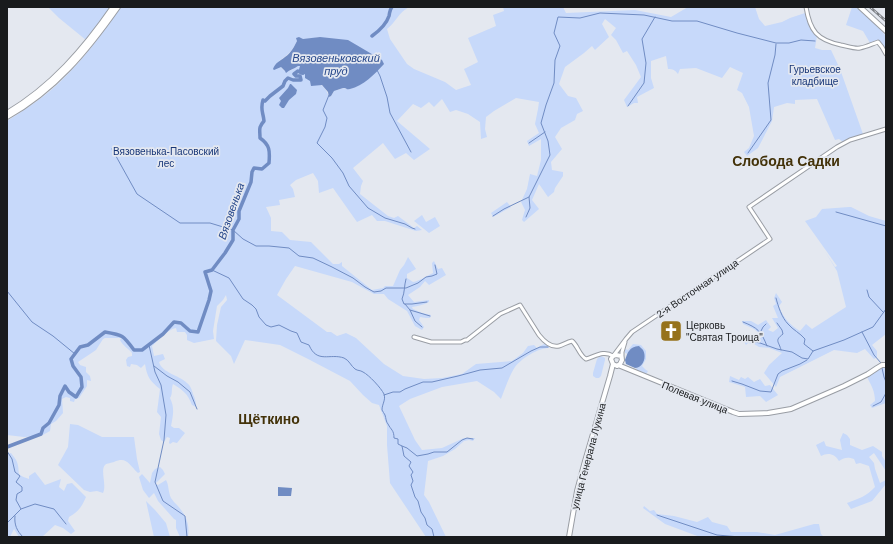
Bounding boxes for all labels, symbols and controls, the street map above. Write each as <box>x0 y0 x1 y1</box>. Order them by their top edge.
water label: Вязовеньковский пруд <box>292 52 380 77</box>
park label: Гурьевское кладбище <box>789 64 841 87</box>
park label: Вязовенька-Пасовский лес <box>113 146 219 169</box>
district label: Слобода Садки <box>732 153 840 169</box>
water label: Вязовенька <box>216 181 246 241</box>
street label: 2-я Восточная улица <box>654 257 741 320</box>
church icon: Церковь "Святая Троица" <box>658 318 684 344</box>
place label: Церковь "Святая Троица" <box>686 320 763 343</box>
street label: Полевая улица <box>660 379 730 416</box>
street label: улица Генерала Лукина <box>569 401 608 511</box>
district label: Щёткино <box>238 411 300 427</box>

